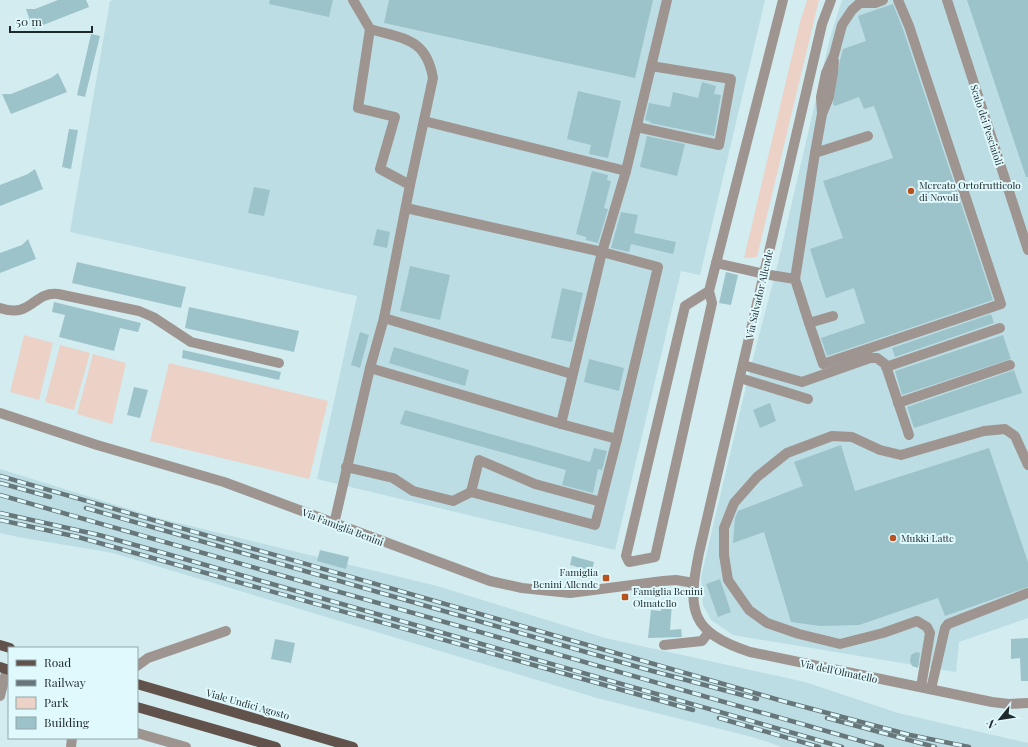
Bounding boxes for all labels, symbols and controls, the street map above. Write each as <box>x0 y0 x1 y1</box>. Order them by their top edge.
scale bar <box>10 8 92 34</box>
text: 50 m <box>16 13 42 29</box>
street label: Scalo dei Pesciaioli <box>967 83 1007 167</box>
place label: Mercato Ortofrutticolo di Novoli <box>919 178 1021 204</box>
marker: Mercato Ortofrutticolo di Novoli <box>906 186 916 196</box>
street label: Via Salvador Allende <box>742 248 776 341</box>
street label: Via Famiglia Benini <box>299 505 386 549</box>
place label: Mukki Latte <box>901 531 954 545</box>
marker: Mukki Latte <box>888 533 898 543</box>
place label: Famiglia Benini Allende <box>533 565 598 591</box>
marker: Famiglia Benini Allende <box>601 573 611 583</box>
place label: Famiglia Benini Olmatello <box>633 584 703 610</box>
marker: Famiglia Benini Olmatello <box>620 592 630 602</box>
legend <box>8 647 138 739</box>
text: Road <box>44 654 71 670</box>
street label: Via dell'Olmatello <box>798 656 879 686</box>
text: Railway <box>44 674 86 690</box>
street label: Viale Undici Agosto <box>204 685 292 723</box>
text: Park <box>44 694 69 710</box>
north arrow <box>980 699 1020 739</box>
text: Building <box>44 714 90 730</box>
text: N <box>982 717 999 731</box>

